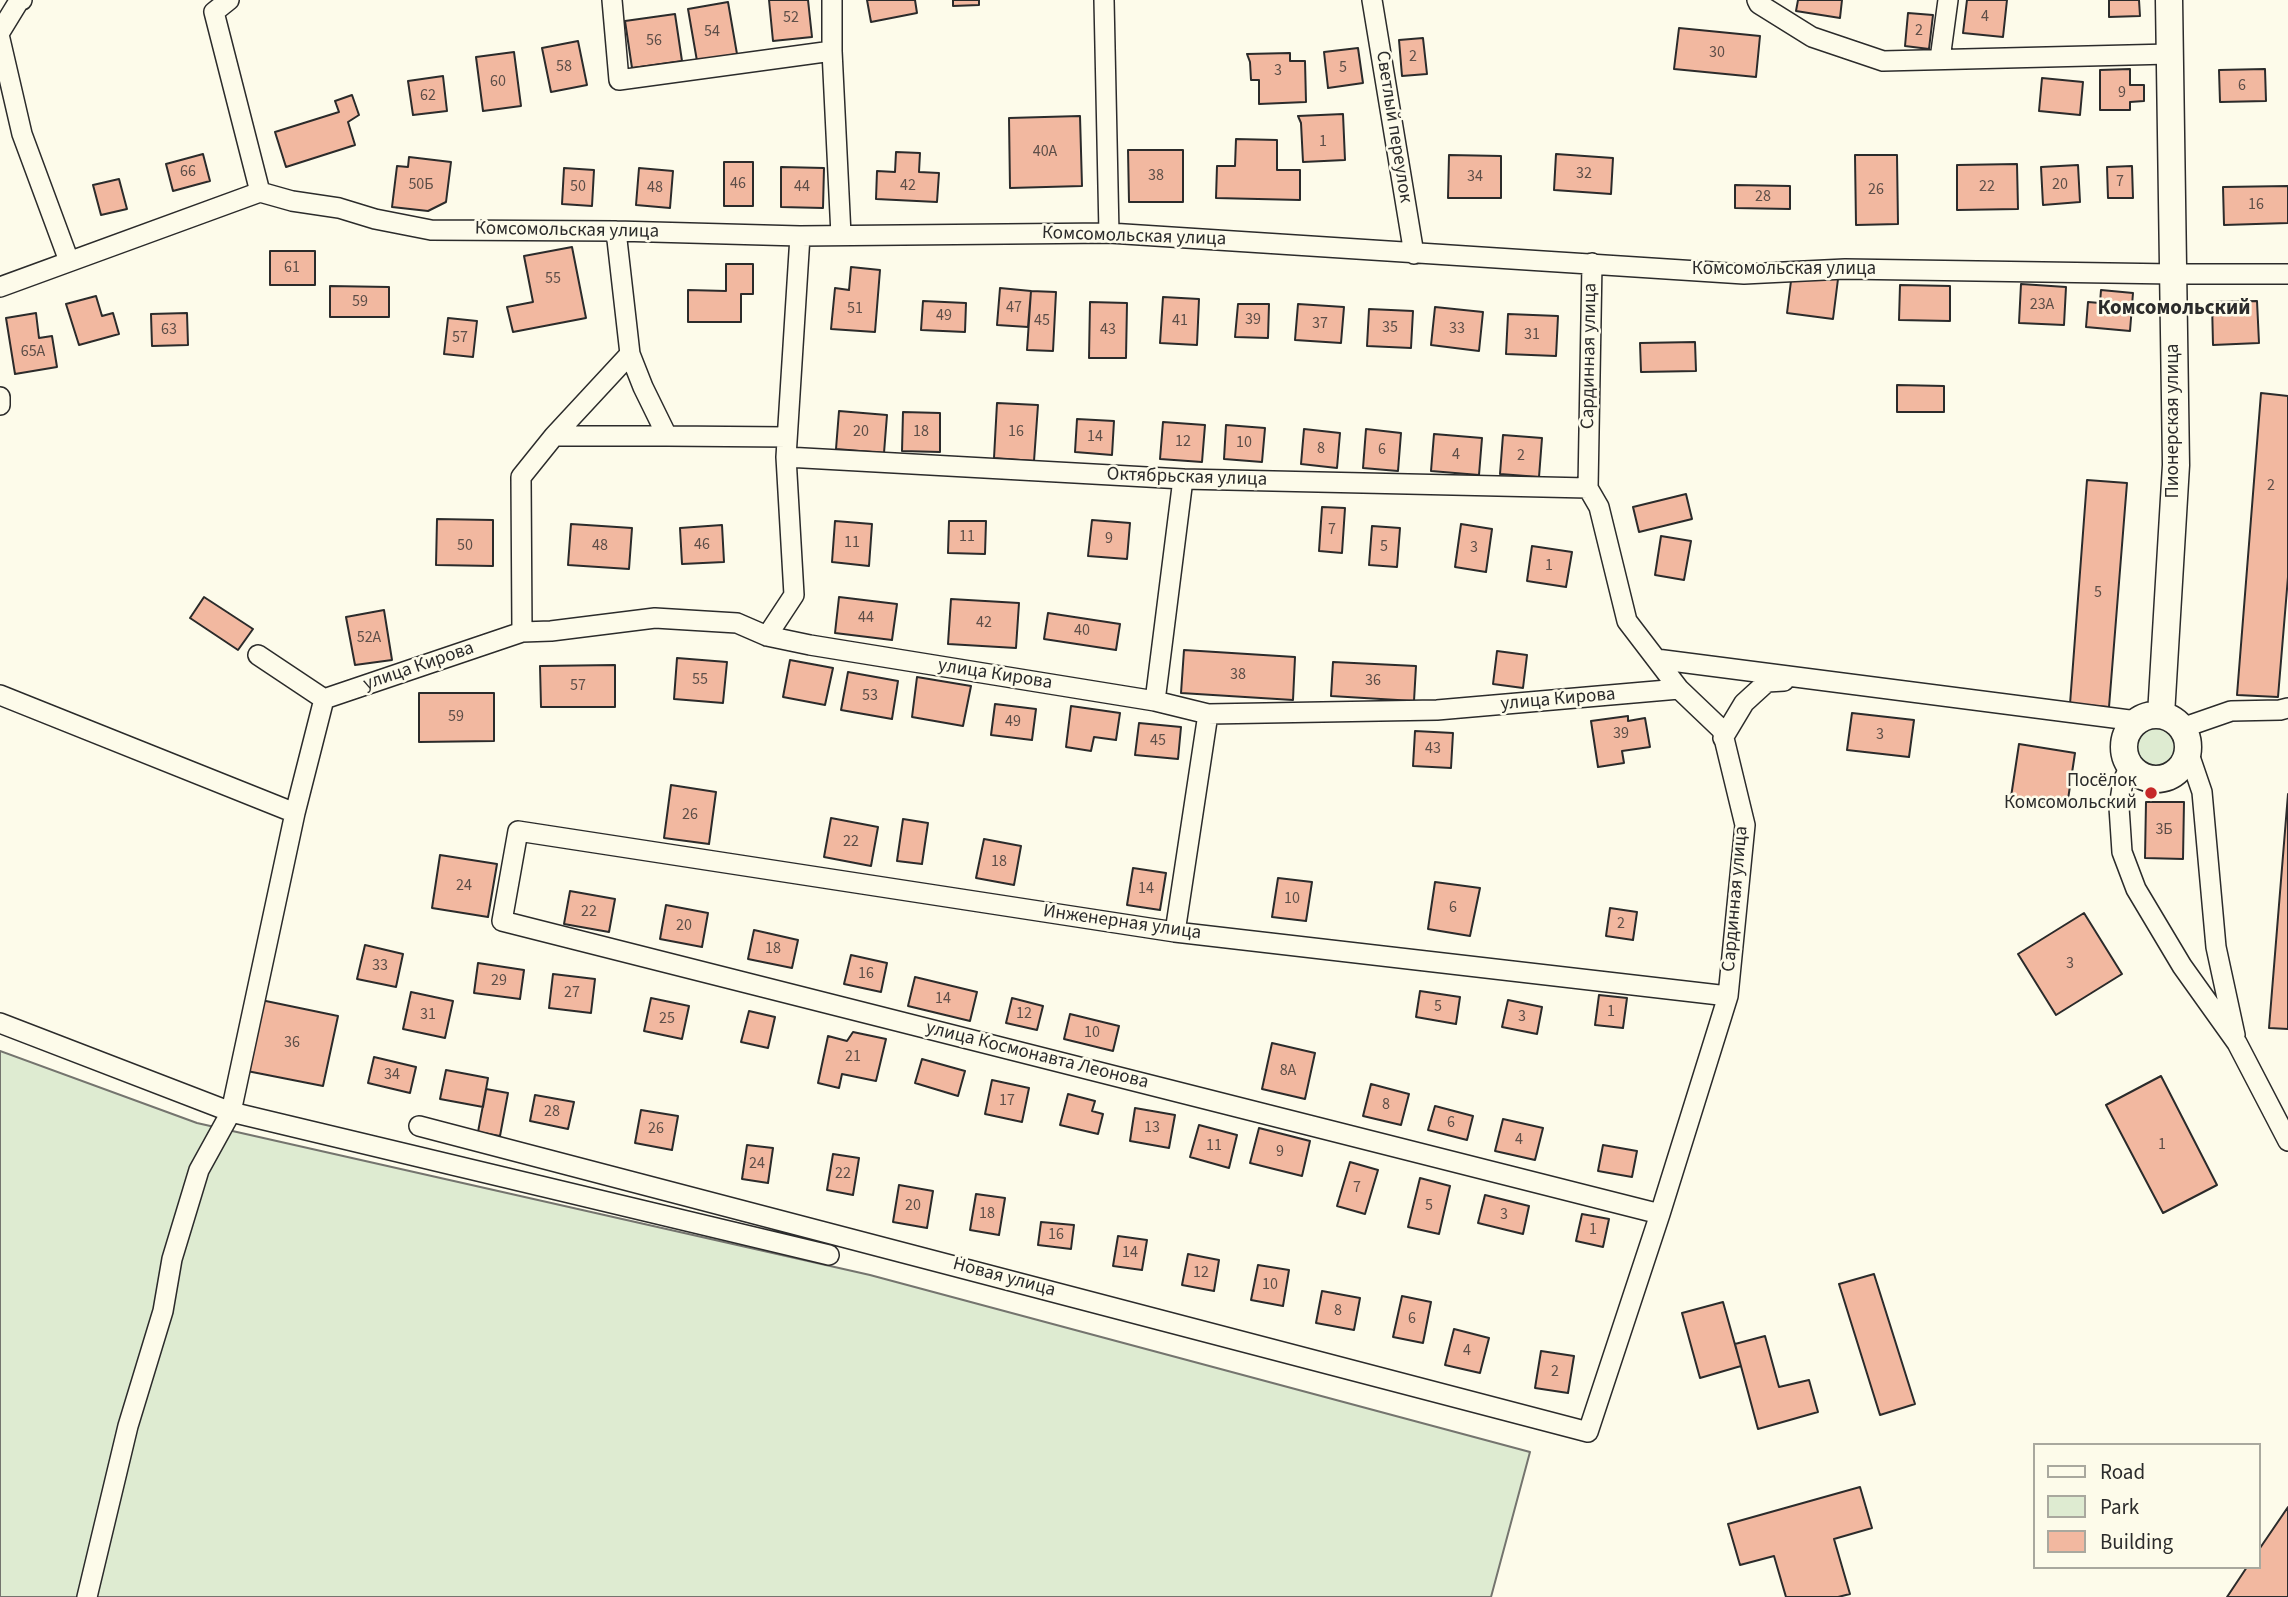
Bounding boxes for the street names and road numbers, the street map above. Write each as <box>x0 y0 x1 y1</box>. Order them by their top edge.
street label: Светлый переулок <box>1370 49 1416 205</box>
street label: Комсомольская улица <box>475 218 659 244</box>
street label: Комсомольская улица <box>1041 222 1227 252</box>
street label: Комсомольская улица <box>1692 259 1876 281</box>
street label: Сардинная улица <box>1577 283 1603 429</box>
street label: Пионерская улица <box>2163 344 2185 498</box>
street label: Октябрьская улица <box>1106 464 1268 492</box>
street label: улица Кирова <box>361 637 477 697</box>
street label: улица Кирова <box>936 655 1054 695</box>
street label: улица Кирова <box>1500 684 1616 716</box>
street label: Сардинная улица <box>1718 825 1754 973</box>
street label: Инженерная улица <box>1041 901 1203 945</box>
street label: улица Космонавта Леонова <box>923 1017 1151 1095</box>
street label: Новая улица <box>950 1253 1058 1303</box>

